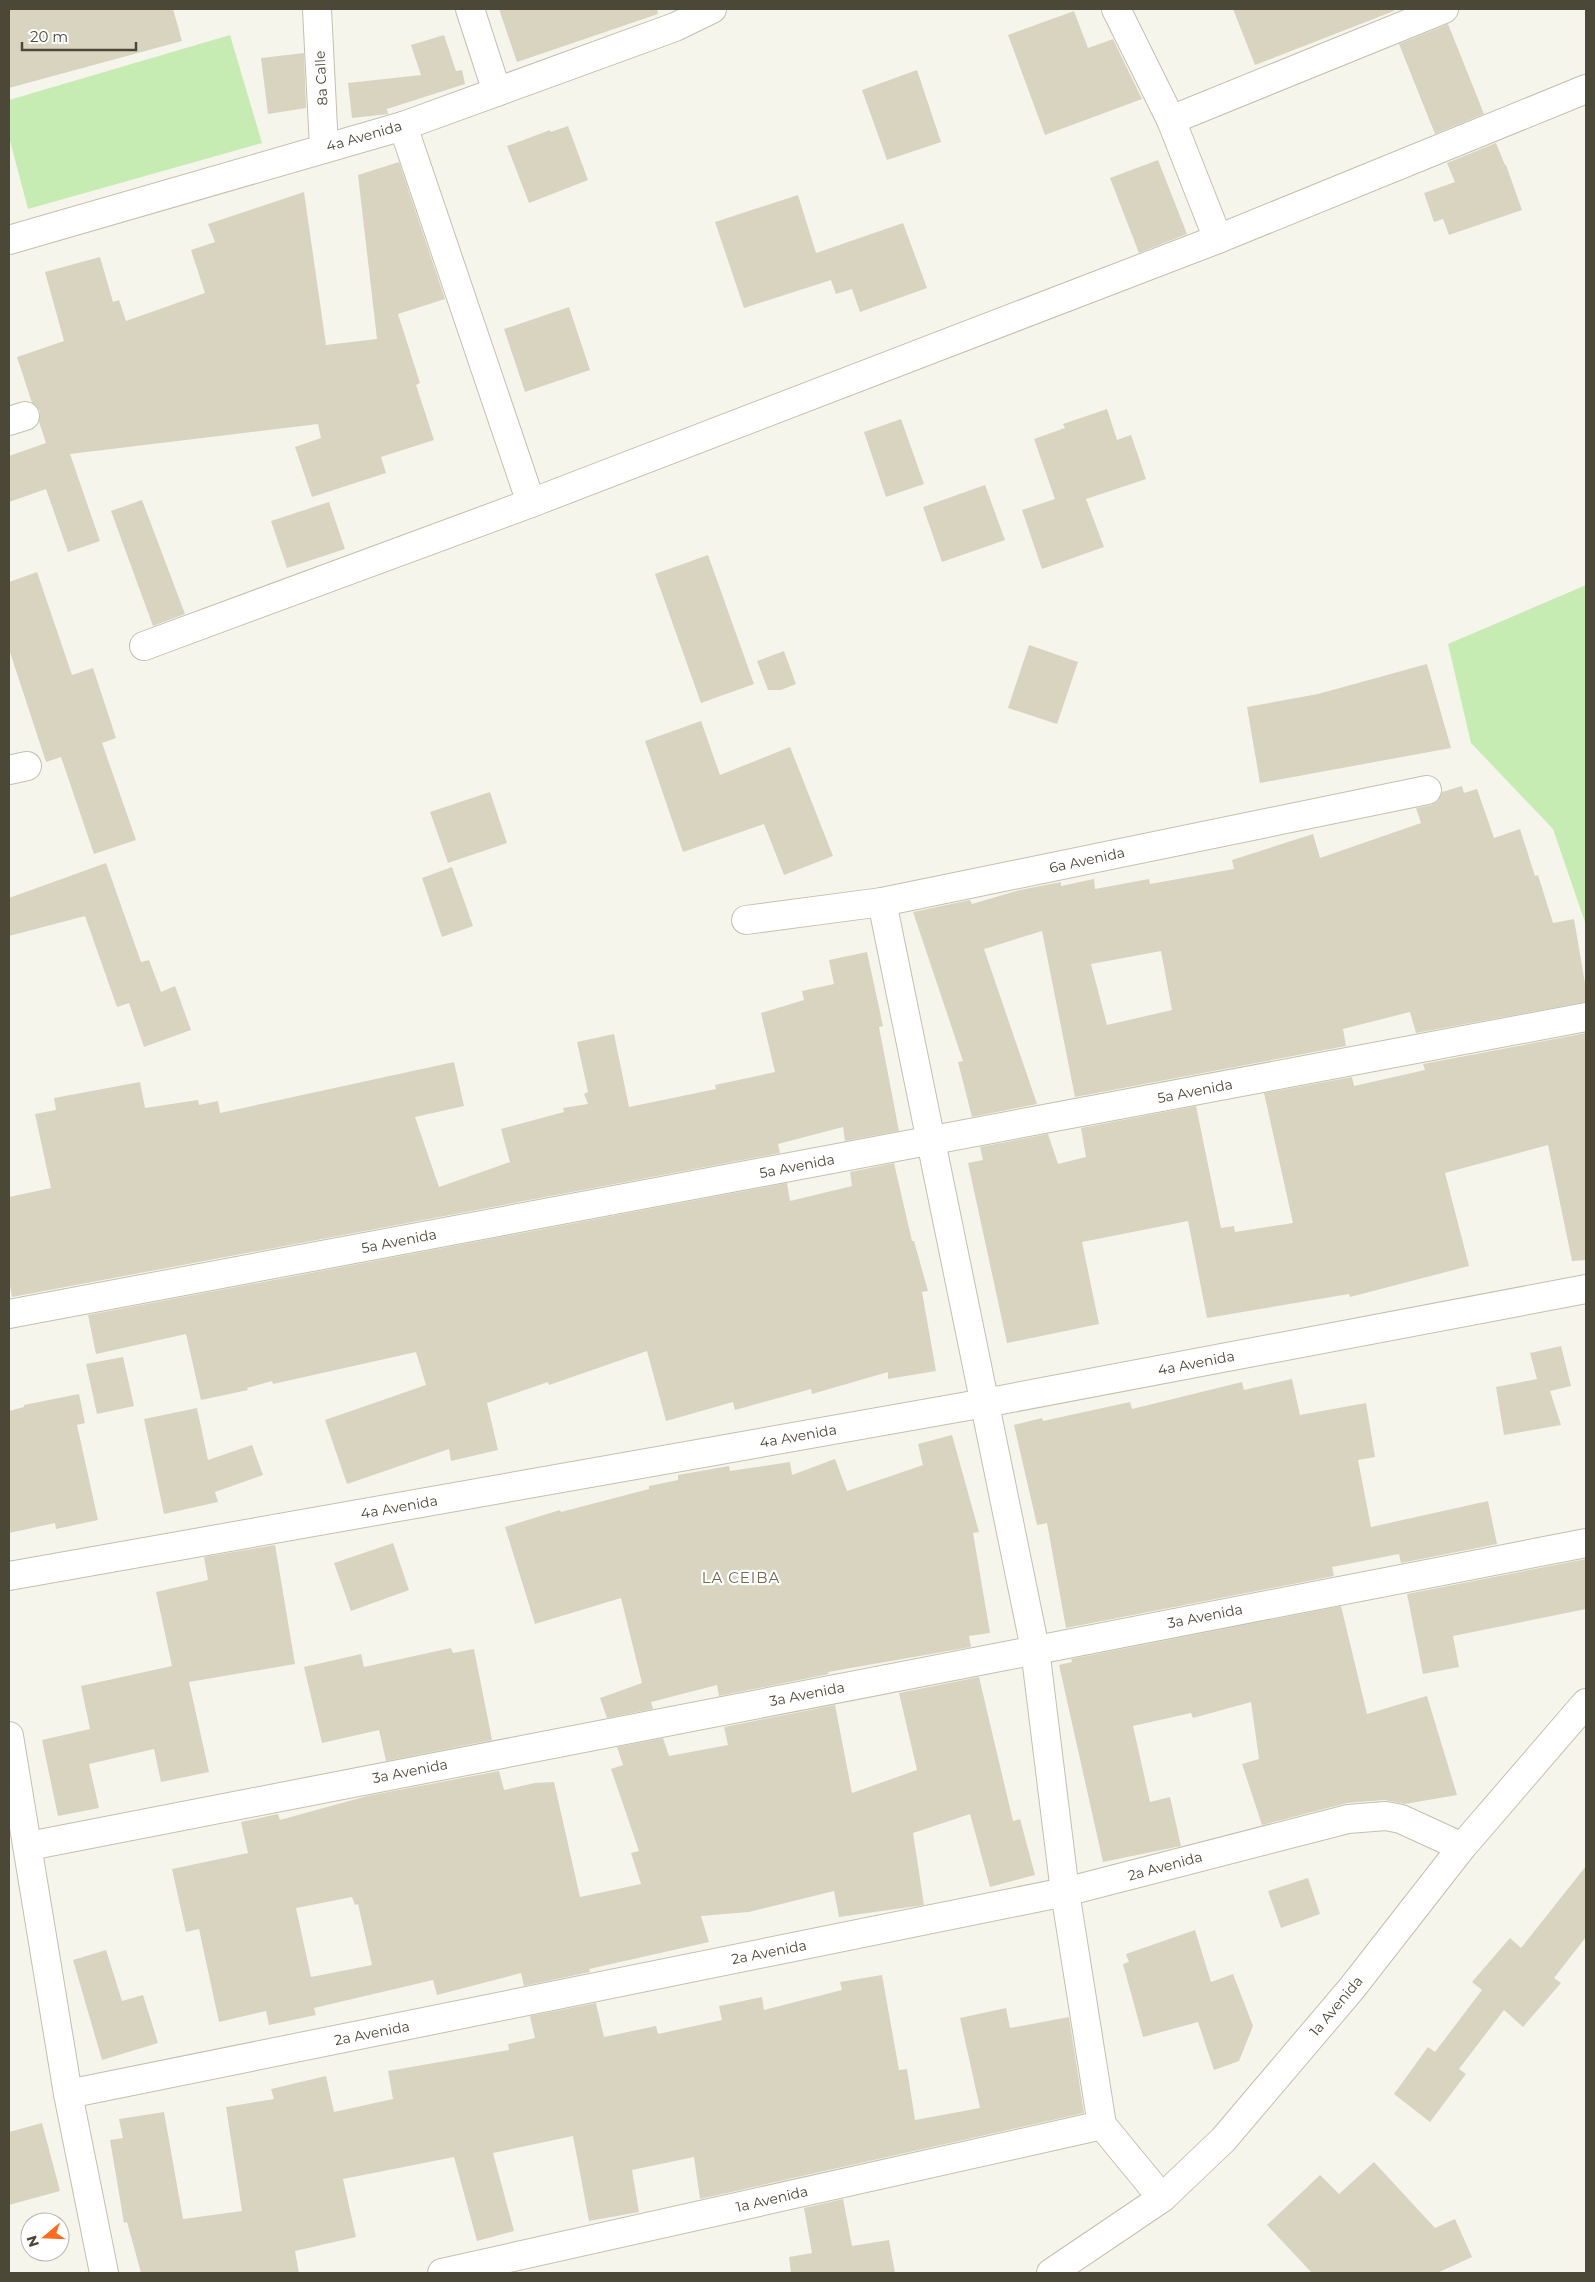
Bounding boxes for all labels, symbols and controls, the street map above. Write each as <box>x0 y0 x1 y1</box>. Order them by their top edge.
scale bar <box>22 20 136 52</box>
text: 20 m <box>30 27 68 46</box>
street label: 8a Calle <box>311 50 331 106</box>
street label: 4a Avenida <box>324 117 404 155</box>
street label: 6a Avenida <box>1047 843 1127 877</box>
street label: 5a Avenida <box>1156 1075 1234 1107</box>
street label: 5a Avenida <box>758 1150 836 1182</box>
street label: 5a Avenida <box>360 1225 438 1257</box>
street label: 4a Avenida <box>1156 1347 1236 1379</box>
street label: 4a Avenida <box>758 1420 838 1452</box>
street label: 4a Avenida <box>359 1491 439 1523</box>
district label: LA CEIBA <box>702 1568 780 1587</box>
street label: 3a Avenida <box>1166 1600 1244 1632</box>
street label: 3a Avenida <box>768 1678 846 1710</box>
street label: 3a Avenida <box>371 1755 449 1787</box>
street label: 2a Avenida <box>1126 1847 1204 1885</box>
street label: 2a Avenida <box>730 1936 808 1968</box>
street label: 1a Avenida <box>1305 1972 1367 2040</box>
street label: 2a Avenida <box>333 2017 411 2049</box>
street label: 1a Avenida <box>734 2182 810 2216</box>
north arrow <box>20 2212 70 2262</box>
text: N <box>22 2233 43 2250</box>

